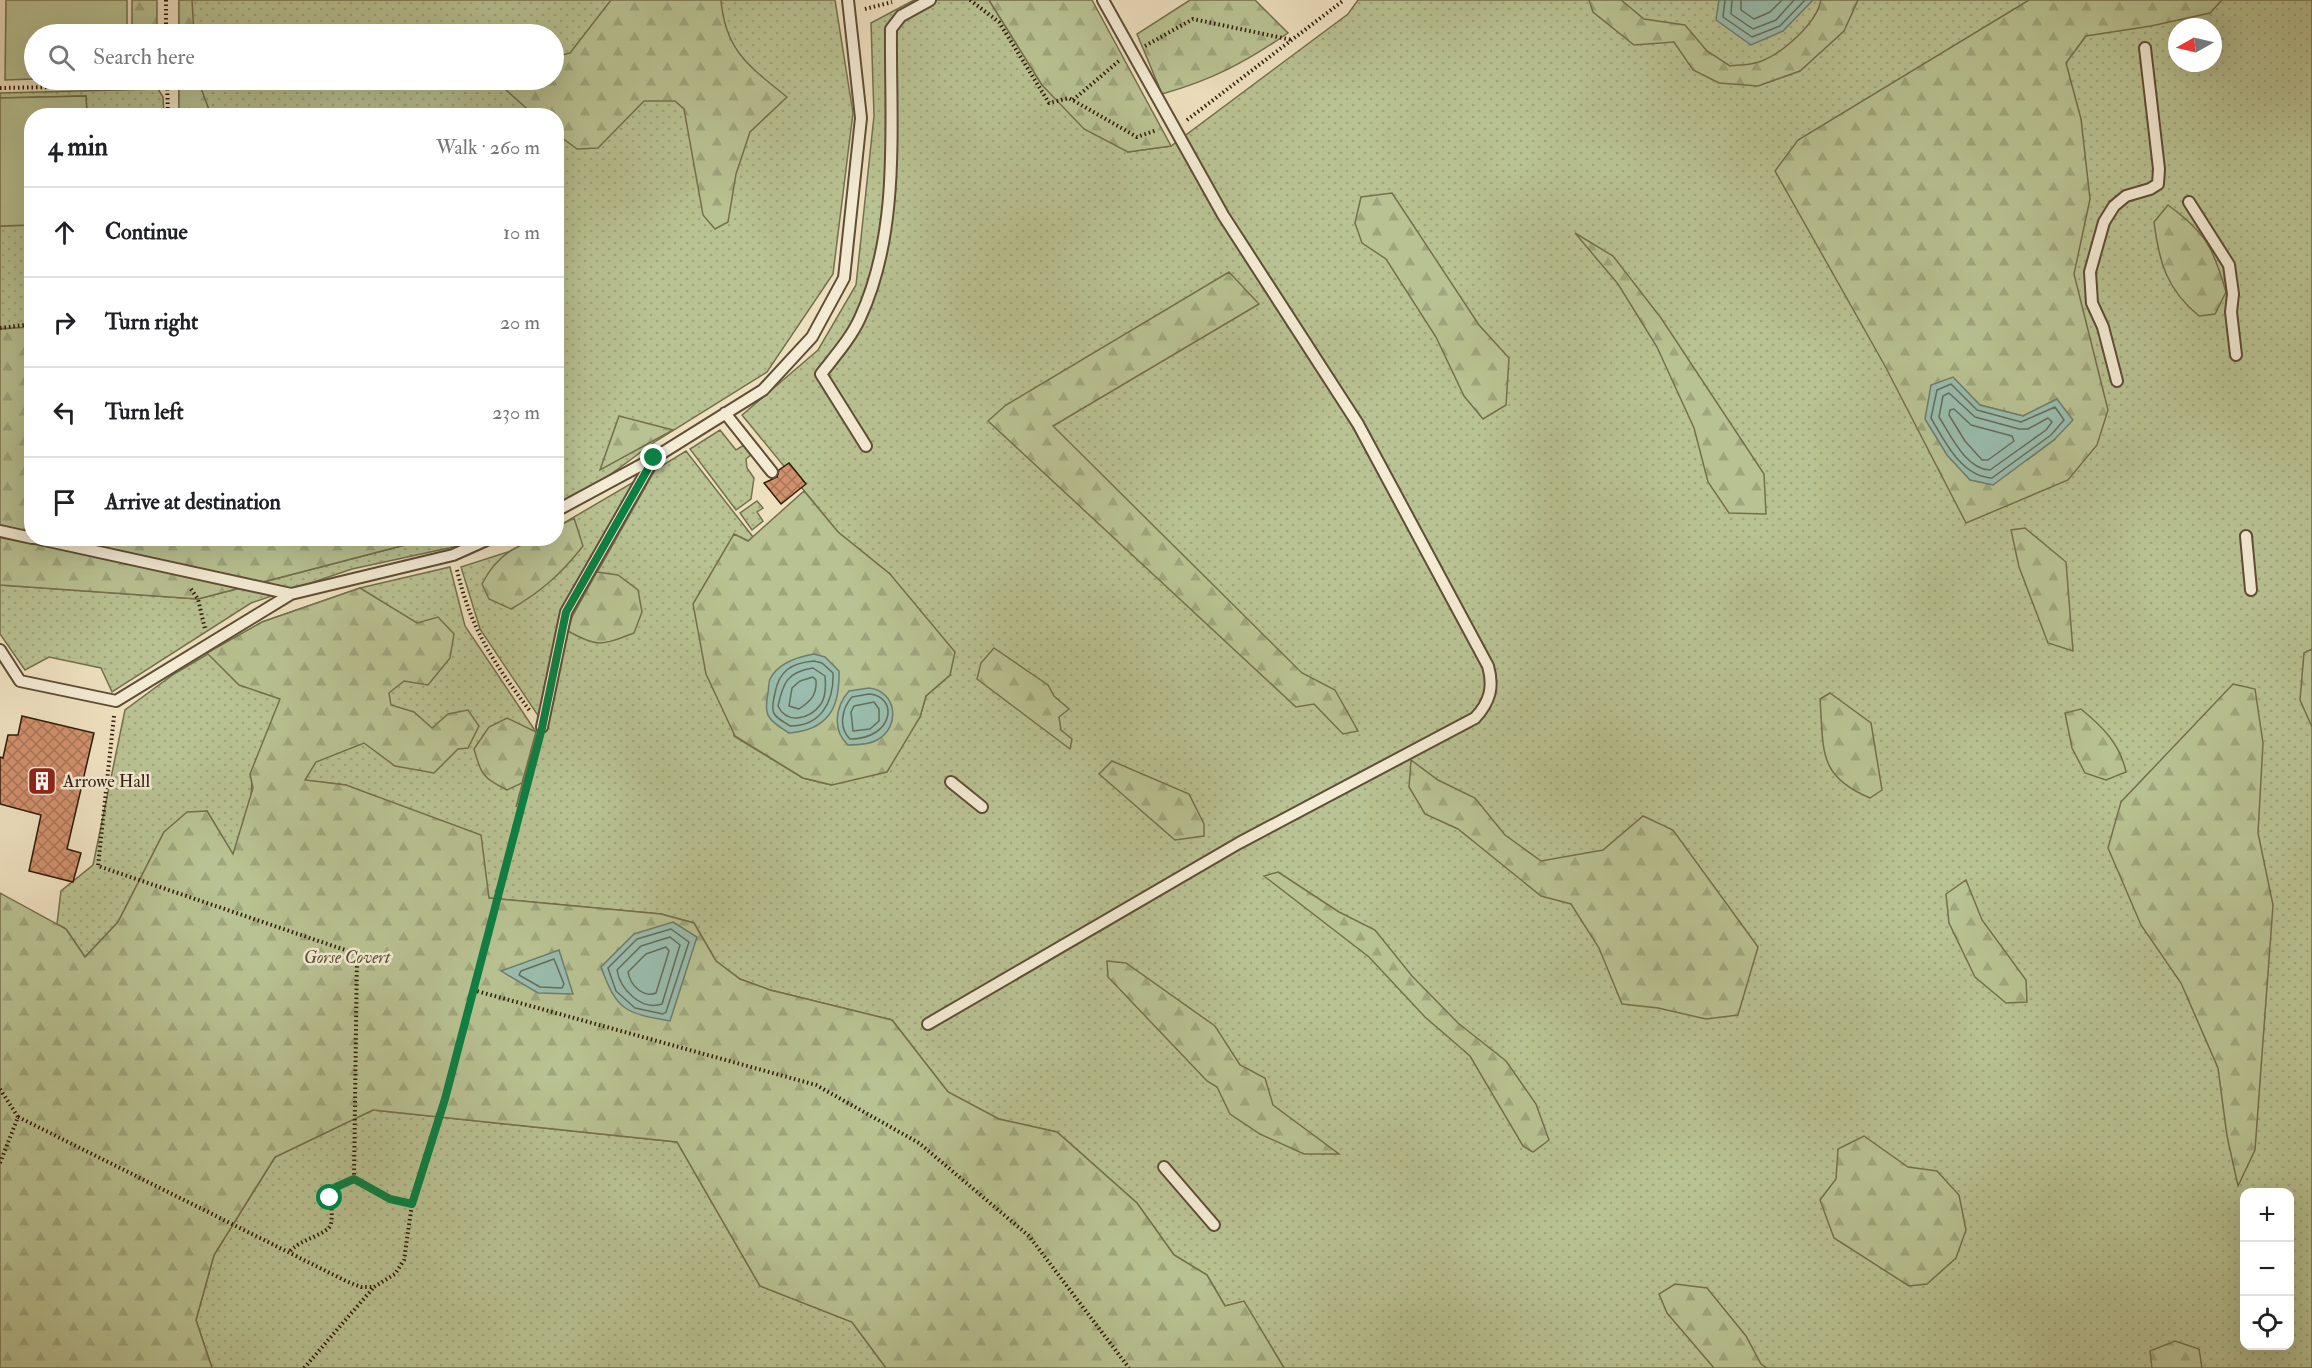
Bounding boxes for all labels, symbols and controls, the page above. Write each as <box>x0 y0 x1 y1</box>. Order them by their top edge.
north arrow <box>2168 18 2222 72</box>
search box <box>24 24 564 90</box>
icon: search <box>45 41 78 74</box>
text: Search here <box>93 43 195 71</box>
text: 4 min <box>48 131 108 163</box>
text: Walk · 260 m <box>436 135 540 160</box>
icon: ahead <box>48 216 81 249</box>
text: Continue <box>105 218 188 246</box>
text: 10 m <box>503 220 540 245</box>
icon: right <box>48 306 81 339</box>
text: Turn right <box>105 308 198 336</box>
text: 20 m <box>500 310 540 335</box>
icon: left <box>48 396 81 429</box>
text: Turn left <box>105 398 184 426</box>
text: 230 m <box>492 400 540 425</box>
route end <box>640 444 666 470</box>
icon: arrive <box>48 486 81 519</box>
text: Arrive at destination <box>105 488 281 516</box>
building icon: Arrowe Hall <box>26 765 58 797</box>
place label: Arrowe Hall <box>62 770 150 793</box>
park label: Gorse Covert <box>304 946 391 969</box>
route start <box>316 1184 342 1210</box>
map controls <box>2240 1188 2294 1350</box>
button: + <box>2240 1188 2294 1242</box>
button: − <box>2240 1242 2294 1296</box>
button: locate <box>2240 1296 2294 1350</box>

